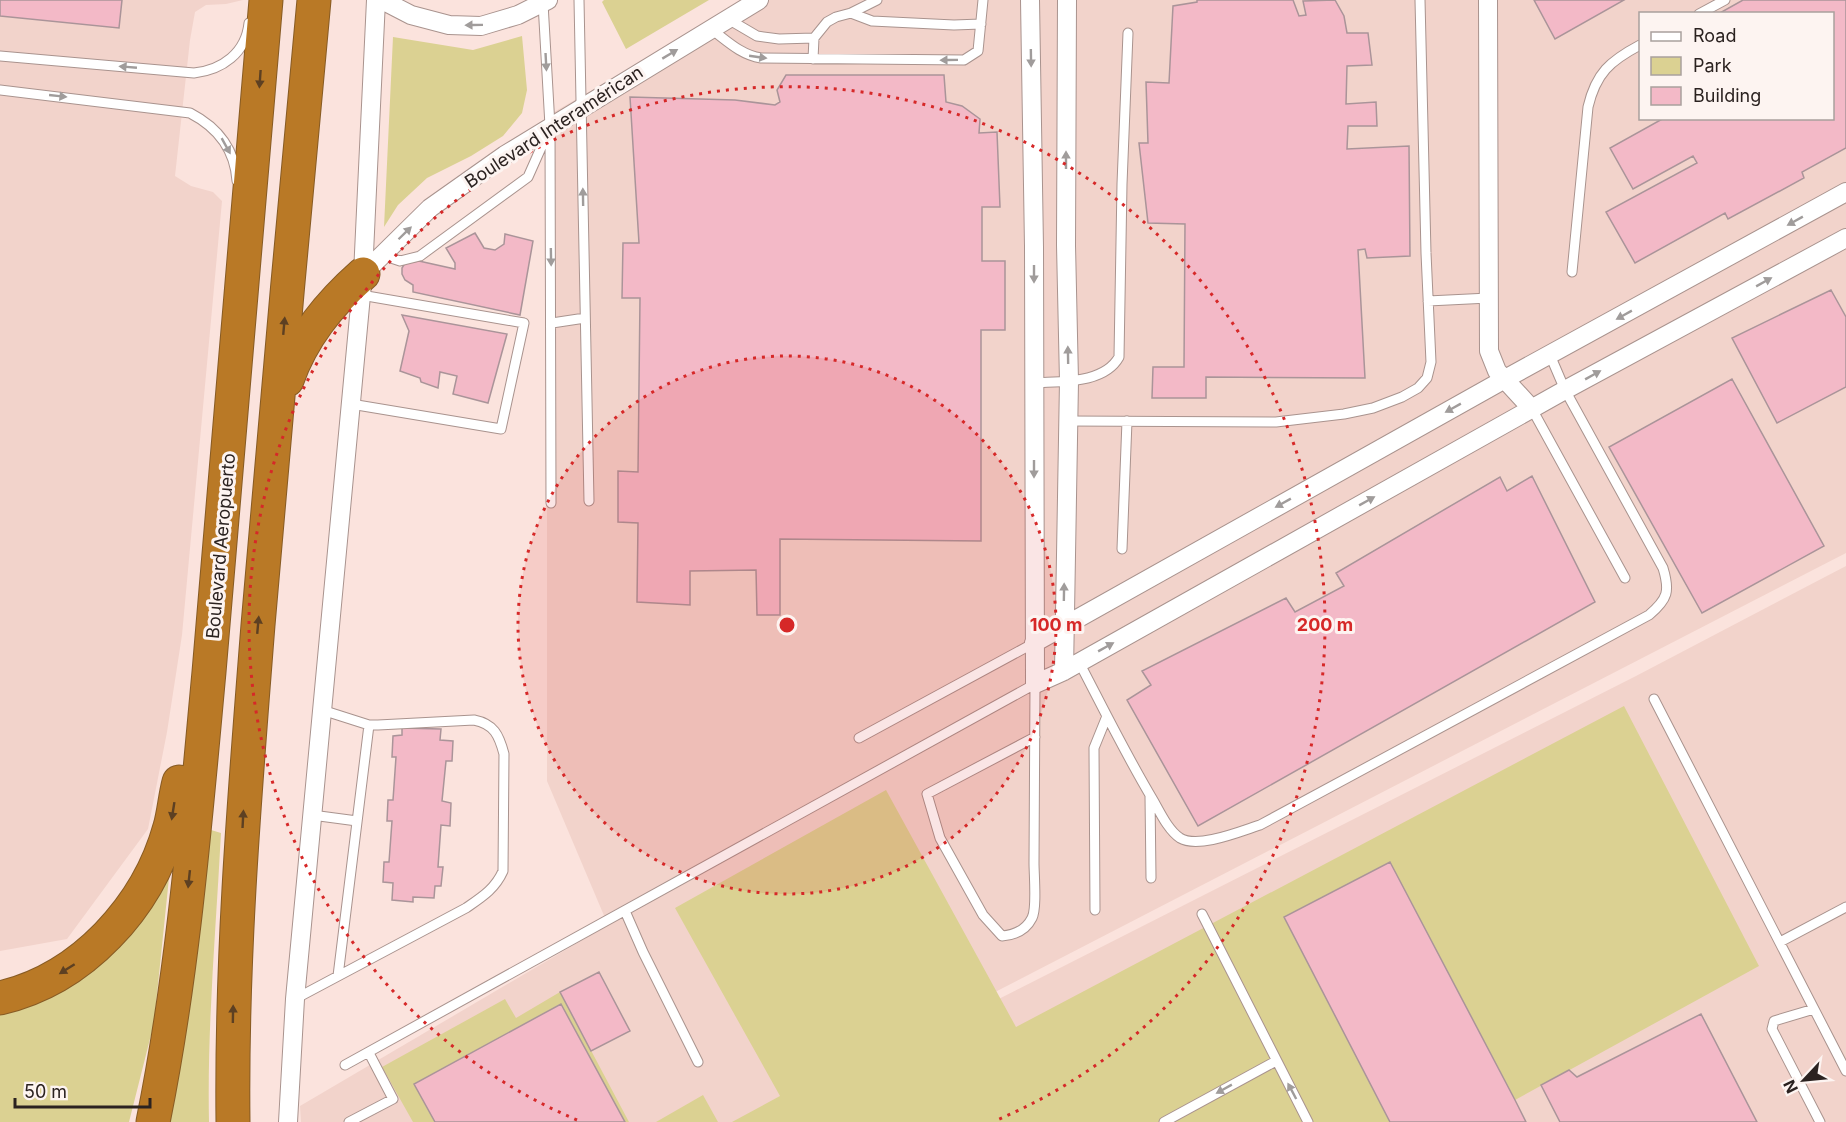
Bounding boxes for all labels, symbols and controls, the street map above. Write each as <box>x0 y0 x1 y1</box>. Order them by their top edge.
legend <box>1639 12 1834 120</box>
one-way arrow <box>464 20 483 30</box>
text: Road <box>1693 25 1736 46</box>
one-way arrow <box>662 48 678 59</box>
one-way arrow <box>1026 49 1036 68</box>
one-way arrow <box>542 52 551 71</box>
one-way arrow <box>749 52 768 61</box>
one-way arrow <box>940 55 959 65</box>
text: Park <box>1693 55 1732 76</box>
street label: Boulevard Interamérican <box>461 61 647 192</box>
one-way arrow <box>119 62 138 72</box>
one-way arrow <box>255 70 264 89</box>
text: Building <box>1693 85 1761 106</box>
one-way arrow <box>49 91 68 101</box>
one-way arrow <box>221 138 232 154</box>
one-way arrow <box>1062 150 1071 169</box>
one-way arrow <box>578 187 588 206</box>
one-way arrow <box>1786 216 1803 226</box>
one-way arrow <box>397 226 411 240</box>
one-way arrow <box>546 247 556 266</box>
one-way arrow <box>1029 265 1039 284</box>
one-way arrow <box>1756 277 1773 287</box>
one-way arrow <box>1615 310 1632 320</box>
one-way arrow <box>279 316 289 335</box>
one-way arrow <box>1064 345 1073 364</box>
one-way arrow <box>1585 370 1602 380</box>
one-way arrow <box>1444 403 1461 413</box>
street label: Boulevard Aeropuerto <box>202 452 239 640</box>
one-way arrow <box>1029 460 1039 479</box>
one-way arrow <box>1359 496 1376 506</box>
one-way arrow <box>1274 498 1291 508</box>
one-way arrow <box>1059 582 1069 601</box>
text: 100 m <box>1030 614 1082 635</box>
text: 200 m <box>1297 614 1353 635</box>
one-way arrow <box>254 615 263 634</box>
centre of rings <box>777 615 797 635</box>
one-way arrow <box>1097 642 1114 652</box>
one-way arrow <box>168 802 177 821</box>
one-way arrow <box>238 809 247 828</box>
one-way arrow <box>184 869 194 888</box>
one-way arrow <box>59 963 75 974</box>
one-way arrow <box>228 1004 238 1023</box>
north arrow <box>1774 1050 1834 1110</box>
scale bar <box>15 1071 150 1109</box>
text: N <box>1779 1077 1802 1096</box>
text: 50 m <box>24 1081 67 1102</box>
one-way arrow <box>1287 1083 1297 1100</box>
one-way arrow <box>1216 1084 1233 1094</box>

